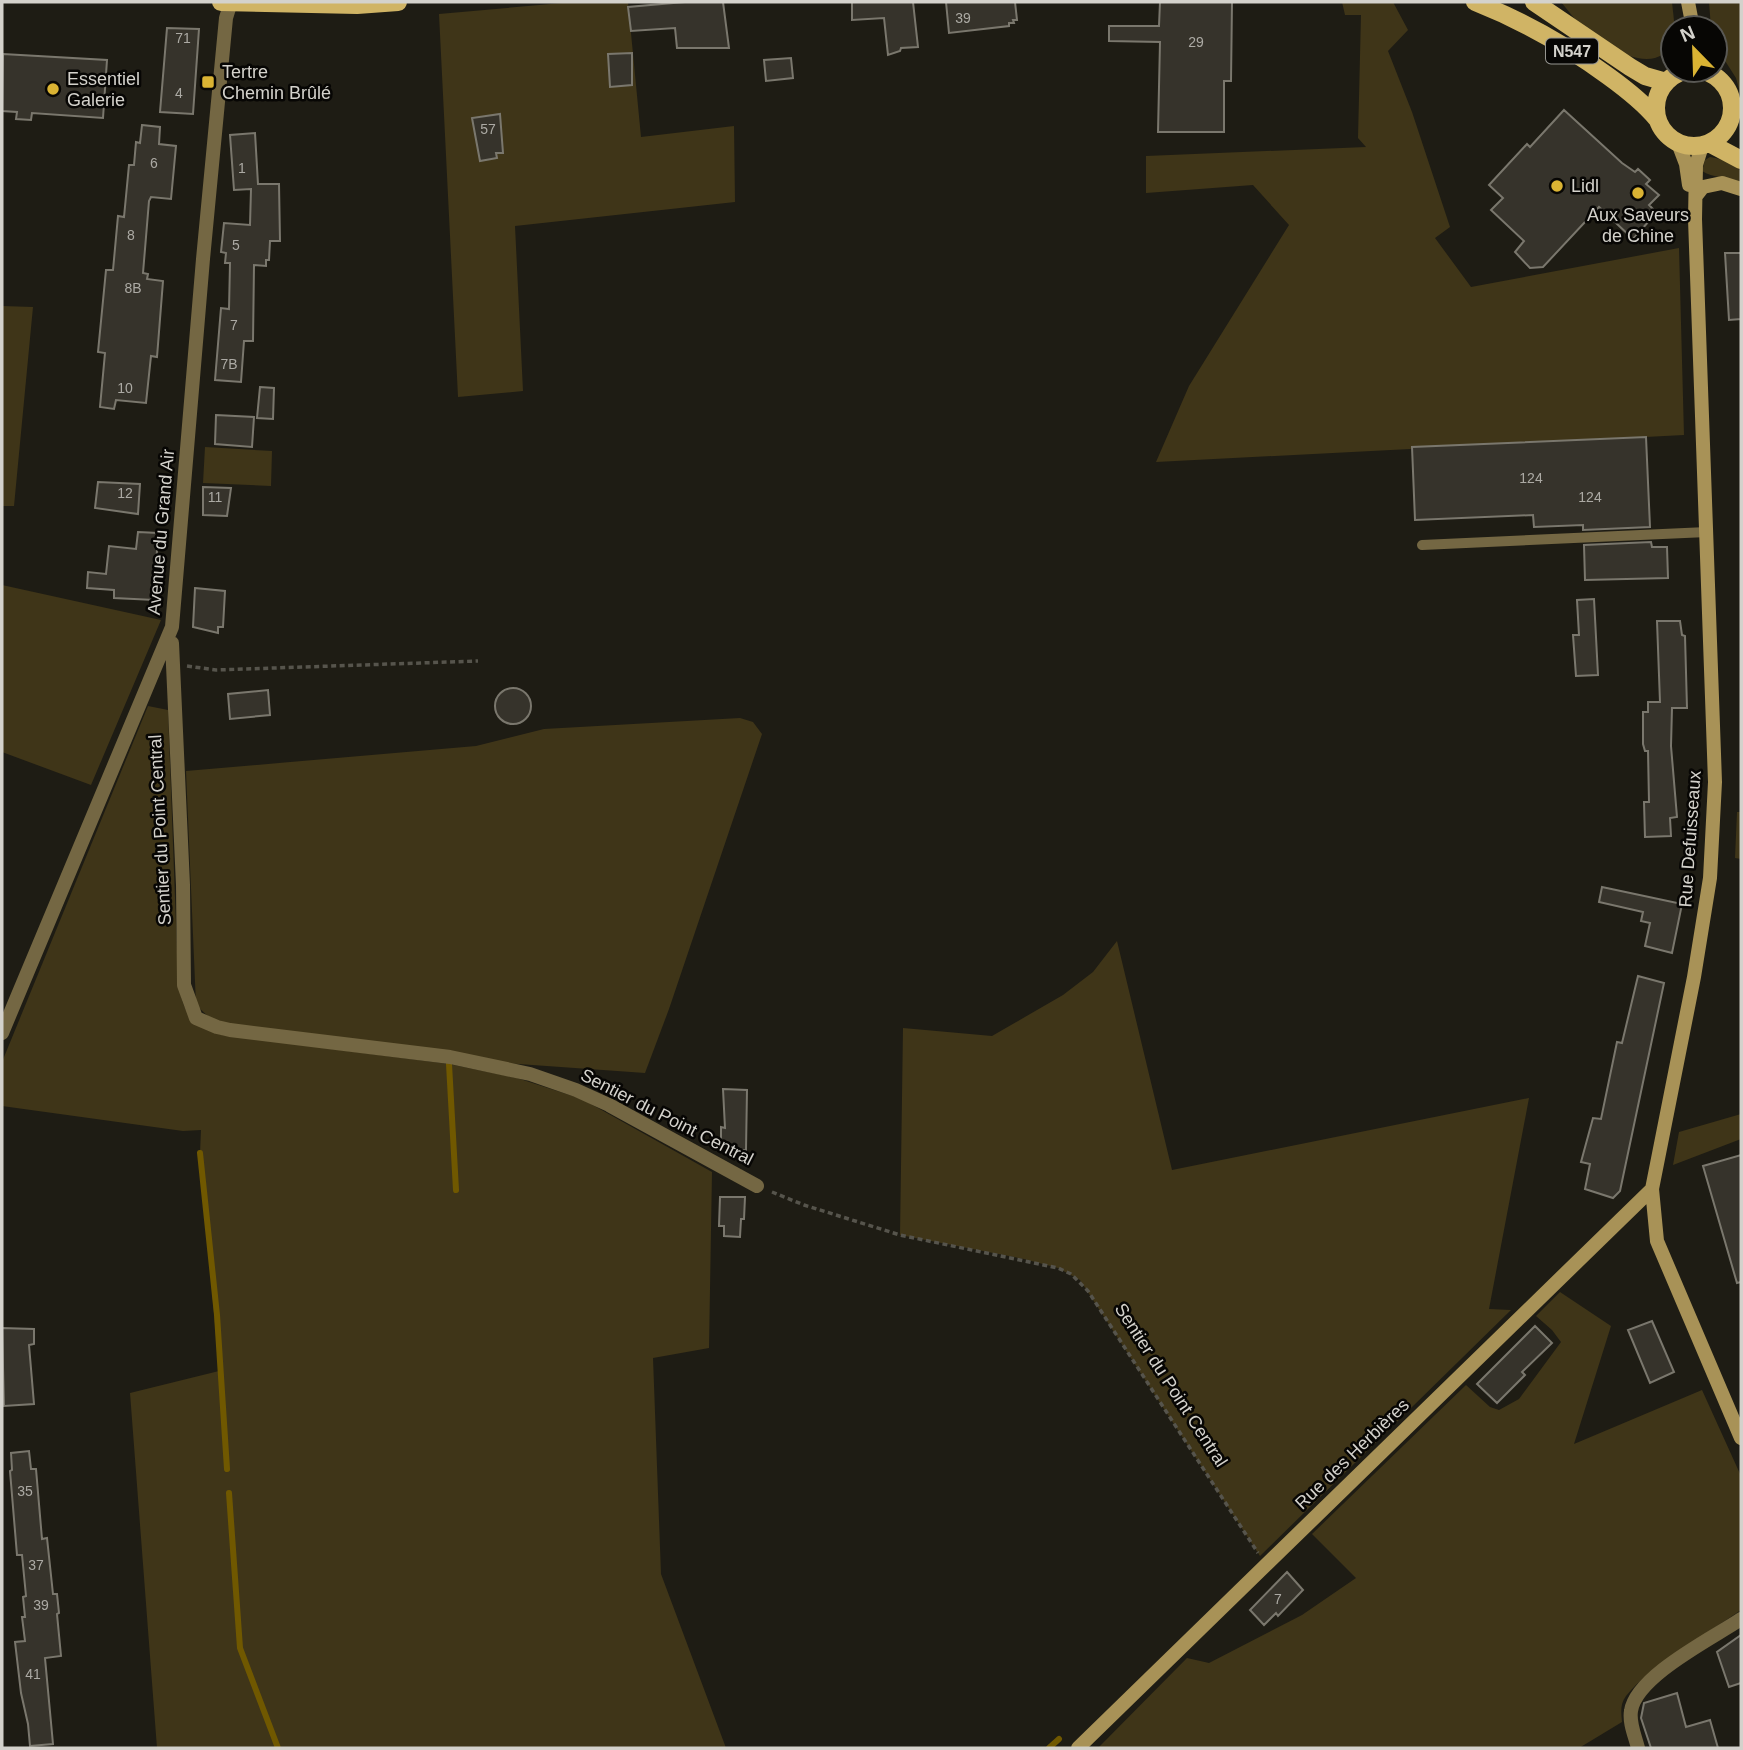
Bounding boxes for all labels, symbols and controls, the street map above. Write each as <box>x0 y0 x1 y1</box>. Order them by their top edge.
house number: 39 <box>955 10 971 26</box>
north arrow <box>1659 14 1729 84</box>
text: N <box>1677 21 1698 46</box>
house number: 71 <box>175 30 191 46</box>
house number: 29 <box>1188 34 1204 50</box>
road number: N547 <box>1546 38 1598 64</box>
place label: Tertre Chemin Brûlé <box>222 62 331 103</box>
place label: Essentiel Galerie <box>67 69 140 110</box>
marker: Tertre Chemin Brûlé <box>200 74 216 90</box>
marker: Essentiel Galerie <box>45 81 61 97</box>
house number: 4 <box>175 85 183 101</box>
house number: 57 <box>480 121 496 137</box>
house number: 6 <box>150 155 158 171</box>
house number: 1 <box>238 160 246 176</box>
place label: Lidl <box>1571 176 1599 196</box>
marker: Lidl <box>1549 178 1565 194</box>
marker: Aux Saveurs de Chine <box>1630 185 1646 201</box>
place label: Aux Saveurs de Chine <box>1587 205 1689 246</box>
house number: 8 <box>127 227 135 243</box>
house number: 5 <box>232 237 240 253</box>
house number: 8B <box>124 280 142 296</box>
house number: 7 <box>230 317 238 333</box>
house number: 7B <box>220 356 238 372</box>
house number: 10 <box>117 380 133 396</box>
street label: Avenue du Grand Air <box>144 448 178 616</box>
house number: 124 <box>1519 470 1543 486</box>
house number: 12 <box>117 485 133 501</box>
house number: 11 <box>208 489 222 505</box>
house number: 124 <box>1578 489 1602 505</box>
street label: Sentier du Point Central <box>145 734 175 926</box>
street label: Rue Defuisseaux <box>1675 770 1705 908</box>
street label: Sentier du Point Central <box>577 1065 757 1169</box>
street label: Sentier du Point Central <box>1111 1299 1231 1471</box>
street label: Rue des Herbières <box>1291 1395 1413 1513</box>
house number: 35 <box>17 1483 33 1499</box>
house number: 37 <box>28 1557 44 1573</box>
house number: 7 <box>1274 1591 1282 1607</box>
house number: 39 <box>33 1597 49 1613</box>
house number: 41 <box>25 1666 41 1682</box>

